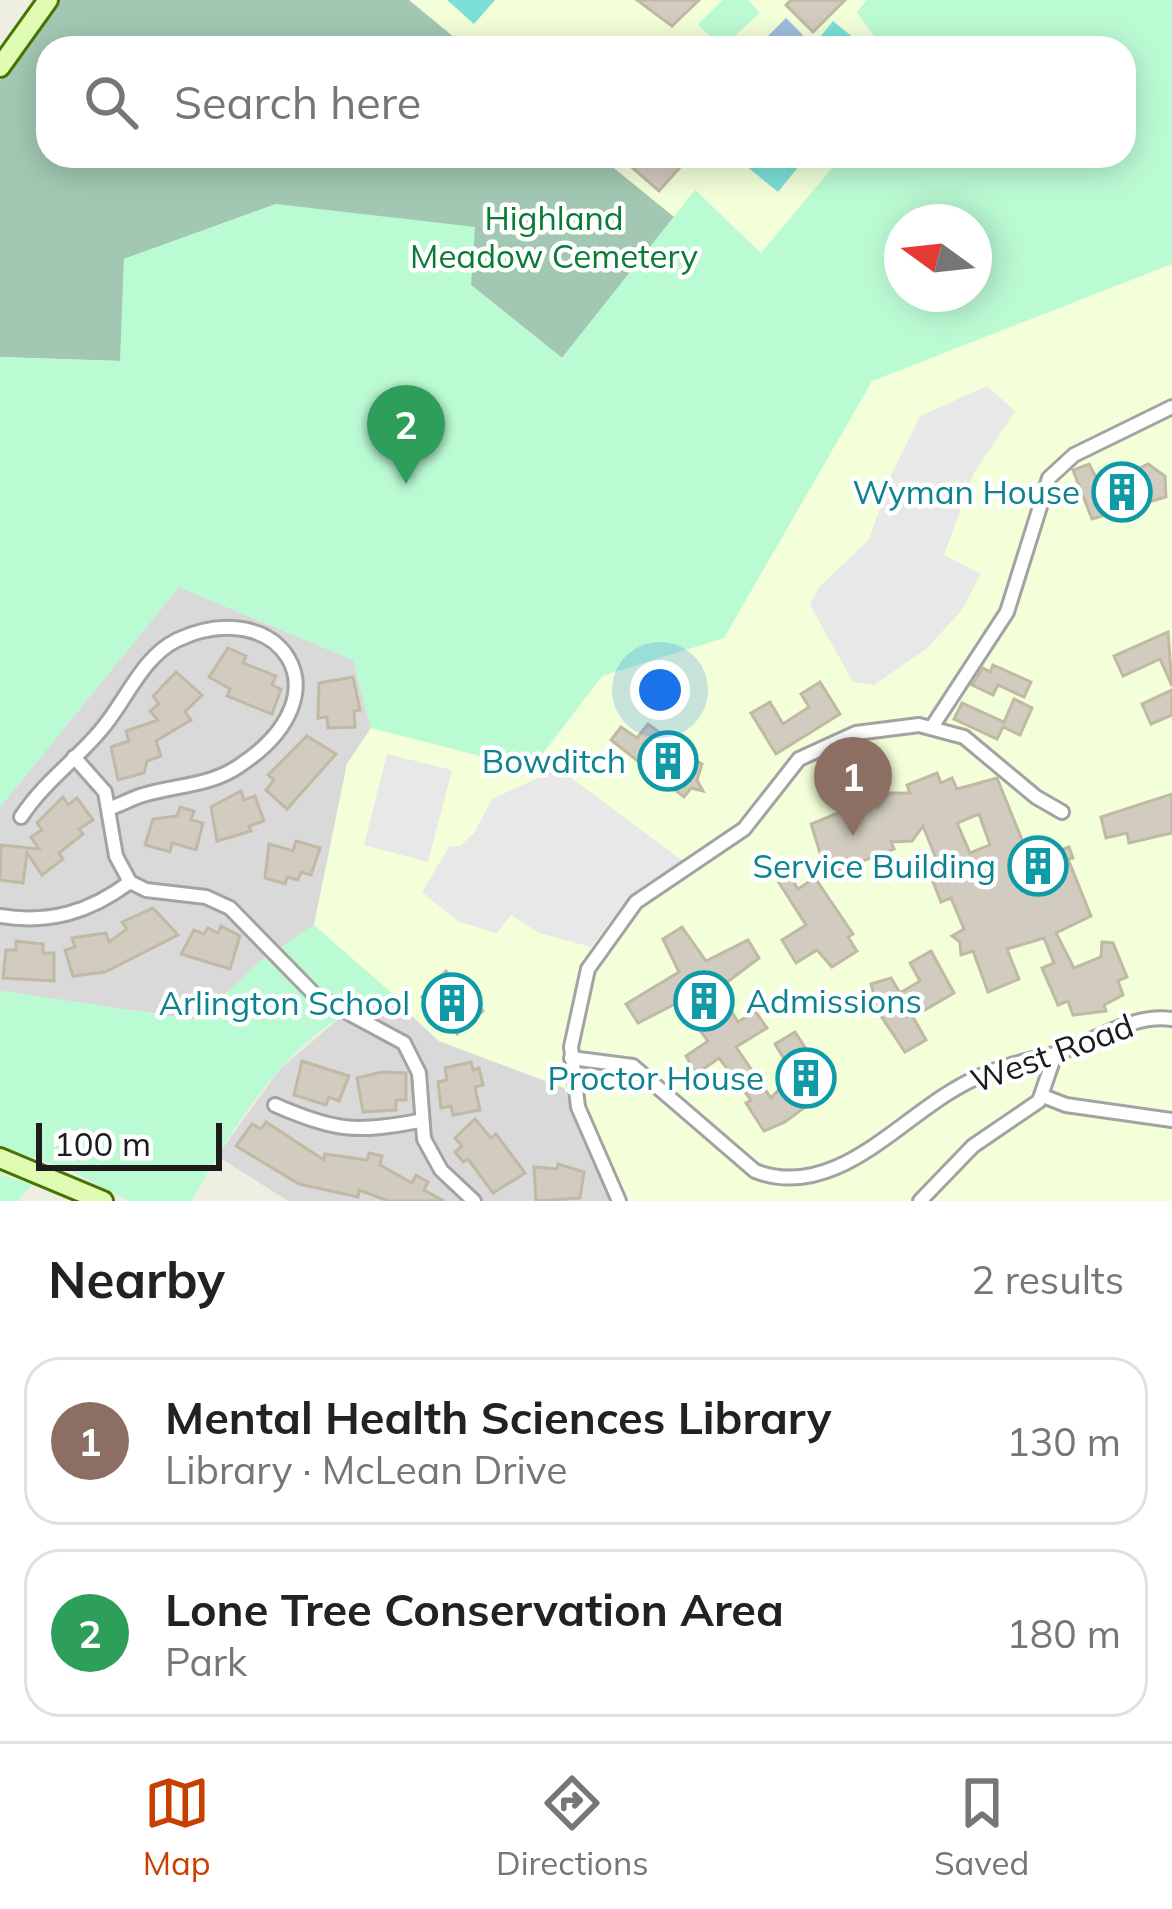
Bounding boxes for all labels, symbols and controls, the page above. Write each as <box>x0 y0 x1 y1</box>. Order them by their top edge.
search box <box>36 36 1136 168</box>
icon: search <box>78 69 144 135</box>
text: Search here <box>174 74 421 130</box>
park label: Highland Meadow Cemetery <box>410 197 698 276</box>
north arrow <box>884 204 992 312</box>
pin: 2 <box>367 385 445 484</box>
building icon: Wyman House <box>1091 461 1153 523</box>
place label: Wyman House <box>852 471 1080 512</box>
your location <box>630 660 690 720</box>
building icon: Bowditch <box>637 730 699 792</box>
pin: 1 <box>814 737 892 836</box>
place label: Bowditch <box>482 740 626 781</box>
building icon: Service Building <box>1007 835 1069 897</box>
place label: Service Building <box>752 845 996 886</box>
building icon: Admissions <box>673 970 735 1032</box>
building icon: Arlington School <box>421 972 483 1034</box>
place label: Admissions <box>746 980 922 1021</box>
place label: Arlington School <box>159 982 410 1023</box>
street label: West Road <box>965 1004 1139 1101</box>
building icon: Proctor House <box>775 1047 837 1109</box>
place label: Proctor House <box>548 1057 764 1098</box>
scale bar <box>36 1117 222 1170</box>
text: 100 m <box>54 1123 151 1164</box>
text: Nearby <box>48 1247 225 1311</box>
text: 2 results <box>971 1255 1124 1304</box>
text: Mental Health Sciences Library <box>165 1389 831 1445</box>
text: 1 <box>78 1417 102 1466</box>
text: 130 m <box>1006 1417 1121 1466</box>
text: Library · McLean Drive <box>165 1445 567 1494</box>
text: Lone Tree Conservation Area <box>165 1581 784 1637</box>
text: 2 <box>78 1609 102 1658</box>
text: 180 m <box>1006 1609 1121 1658</box>
text: Park <box>165 1637 247 1686</box>
tab: Map <box>143 1770 211 1883</box>
tab: Directions <box>496 1770 649 1883</box>
tab: Saved <box>934 1770 1029 1883</box>

